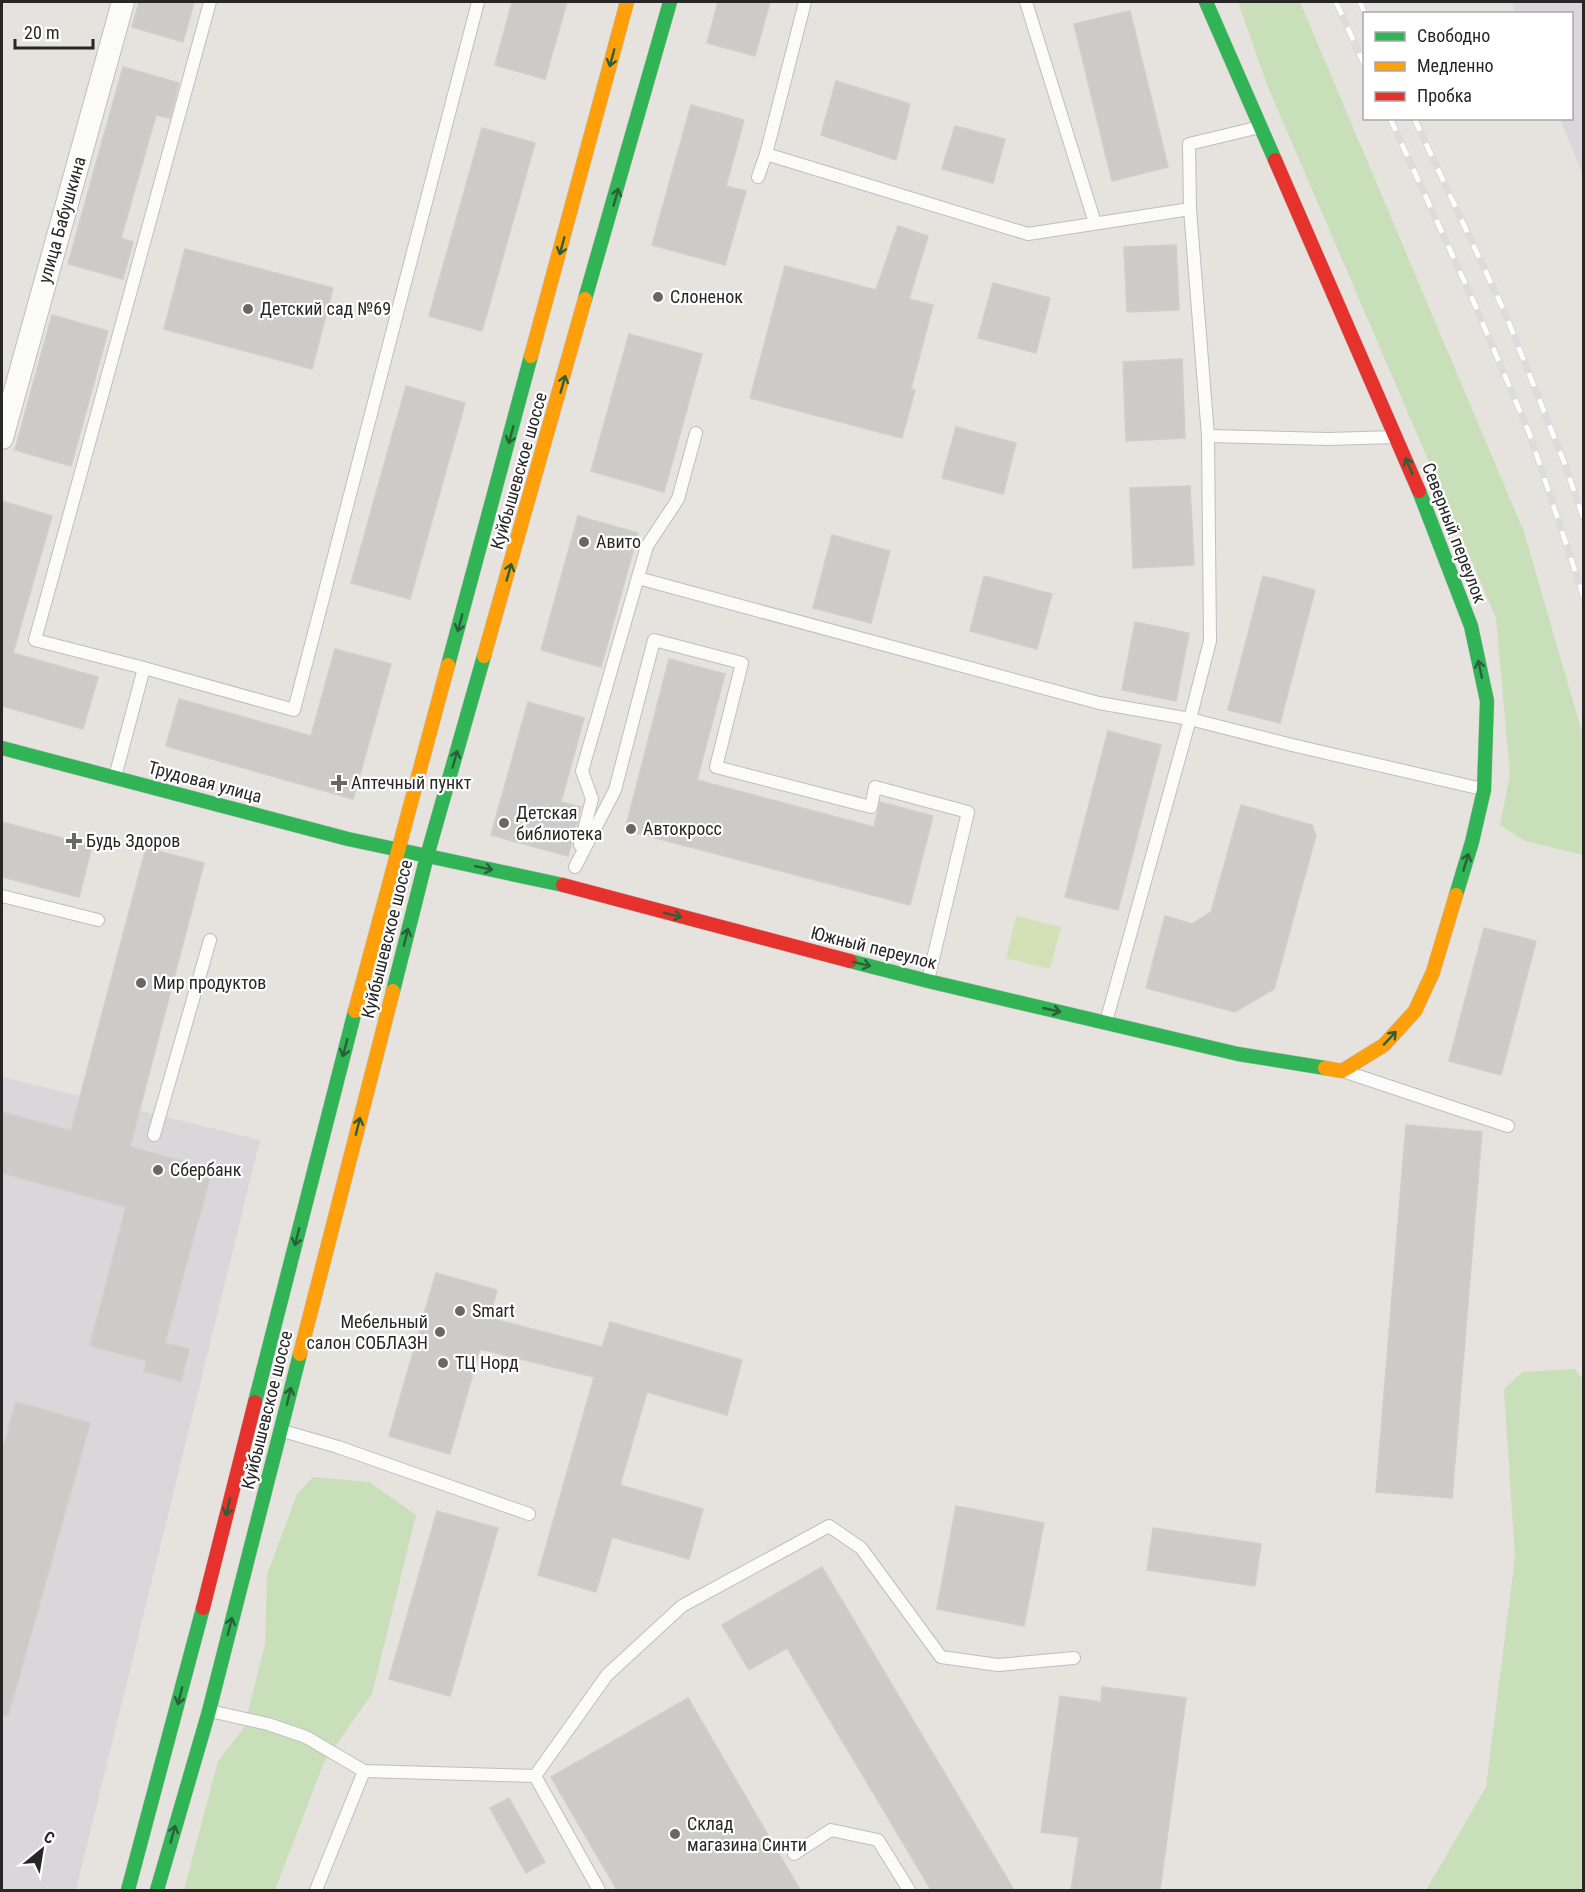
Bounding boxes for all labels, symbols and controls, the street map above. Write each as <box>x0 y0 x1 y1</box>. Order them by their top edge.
scale bar <box>15 12 93 50</box>
legend <box>1363 12 1573 120</box>
text: 20 m <box>24 22 59 43</box>
text: Свободно <box>1417 25 1490 46</box>
one-way arrow <box>606 48 618 67</box>
text: Медленно <box>1417 55 1494 76</box>
text: Пробка <box>1417 85 1472 106</box>
street label: улица Бабушкина <box>33 154 90 286</box>
one-way arrow <box>611 188 622 207</box>
one-way arrow <box>556 237 567 256</box>
place label: Слоненок <box>670 286 743 307</box>
marker: Слоненок <box>651 290 665 304</box>
place label: Детский сад №69 <box>260 298 391 319</box>
marker: Детский сад №69 <box>241 302 255 316</box>
one-way arrow <box>557 375 569 394</box>
street label: Куйбышевское шоссе <box>486 390 551 552</box>
one-way arrow <box>505 425 516 444</box>
one-way arrow <box>1402 457 1413 475</box>
street label: Северный переулок <box>1418 460 1491 606</box>
place label: Авито <box>596 531 641 552</box>
marker: Авито <box>577 535 591 549</box>
one-way arrow <box>504 563 515 582</box>
one-way arrow <box>454 613 465 632</box>
one-way arrow <box>1474 660 1485 680</box>
one-way arrow <box>450 750 461 769</box>
street label: Трудовая улица <box>146 756 264 807</box>
place label: Аптечный пункт <box>351 772 472 793</box>
marker: Аптечный пункт <box>332 776 346 790</box>
place label: Детская библиотека <box>516 802 602 844</box>
marker: Детская библиотека <box>497 816 511 830</box>
place label: Автокросс <box>643 818 722 839</box>
marker: Автокросс <box>624 822 638 836</box>
place label: Будь Здоров <box>86 830 180 851</box>
marker: Будь Здоров <box>67 834 81 848</box>
one-way arrow <box>1461 852 1472 871</box>
street label: Куйбышевское шоссе <box>357 857 416 1020</box>
one-way arrow <box>474 863 494 874</box>
one-way arrow <box>664 910 683 922</box>
street label: Южный переулок <box>809 922 940 973</box>
one-way arrow <box>401 928 413 947</box>
one-way arrow <box>852 959 871 970</box>
place label: Мир продуктов <box>153 972 266 993</box>
marker: Мир продуктов <box>134 976 148 990</box>
one-way arrow <box>1042 1004 1061 1016</box>
one-way arrow <box>1383 1031 1397 1046</box>
one-way arrow <box>339 1038 351 1057</box>
one-way arrow <box>353 1117 365 1136</box>
place label: Сбербанк <box>170 1159 242 1180</box>
marker: Сбербанк <box>151 1163 165 1177</box>
one-way arrow <box>290 1227 302 1246</box>
place label: Smart <box>472 1300 515 1321</box>
marker: Smart <box>453 1304 467 1318</box>
place label: Мебельный салон СОБЛАЗН <box>307 1311 428 1353</box>
marker: Мебельный салон СОБЛАЗН <box>433 1325 447 1339</box>
street label: Куйбышевское шоссе <box>237 1328 296 1491</box>
place label: ТЦ Норд <box>455 1352 519 1373</box>
marker: ТЦ Норд <box>436 1356 450 1370</box>
one-way arrow <box>284 1387 296 1406</box>
one-way arrow <box>222 1497 234 1516</box>
one-way arrow <box>225 1617 237 1636</box>
one-way arrow <box>174 1686 186 1705</box>
place label: Склад магазина Синти <box>687 1813 807 1855</box>
north arrow <box>12 1820 72 1880</box>
one-way arrow <box>168 1825 179 1844</box>
text: С <box>41 1827 58 1848</box>
marker: Склад магазина Синти <box>668 1827 682 1841</box>

